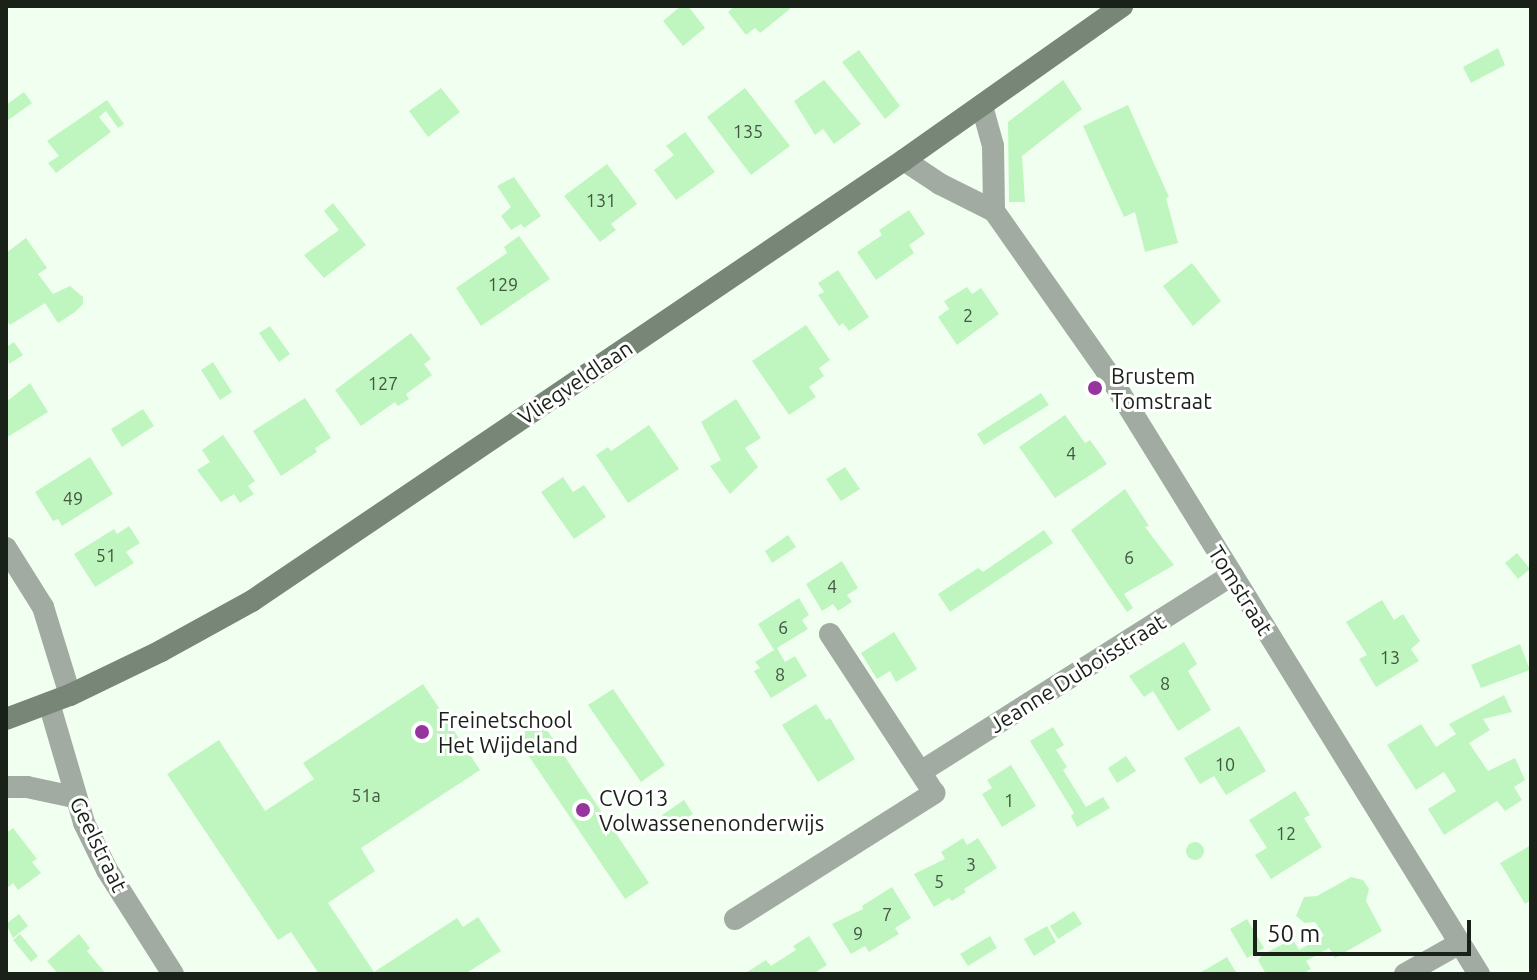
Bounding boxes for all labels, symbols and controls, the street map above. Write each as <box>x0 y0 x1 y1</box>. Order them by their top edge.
house number: 135 <box>733 120 763 142</box>
house number: 131 <box>586 189 616 211</box>
house number: 129 <box>488 273 518 295</box>
house number: 2 <box>963 304 973 326</box>
street label: Vliegveldlaan <box>513 334 637 430</box>
place label: Brustem Tomstraat <box>1111 362 1212 414</box>
house number: 127 <box>368 372 398 394</box>
marker: Brustem Tomstraat <box>1086 379 1104 397</box>
house number: 4 <box>1066 442 1076 464</box>
house number: 49 <box>63 487 83 509</box>
street label: Tomstraat <box>1203 540 1279 640</box>
house number: 51 <box>96 544 116 566</box>
house number: 6 <box>1124 546 1134 568</box>
house number: 4 <box>827 575 837 597</box>
street label: Jeanne Duboisstraat <box>984 608 1170 738</box>
house number: 6 <box>778 616 788 638</box>
house number: 13 <box>1380 646 1400 668</box>
house number: 8 <box>775 663 785 685</box>
house number: 8 <box>1160 672 1170 694</box>
place label: Freinetschool Het Wijdeland <box>438 706 578 758</box>
marker: Freinetschool Het Wijdeland <box>413 723 431 741</box>
house number: 10 <box>1215 753 1235 775</box>
house number: 51a <box>351 784 381 806</box>
place label: CVO13 Volwassenenonderwijs <box>599 784 824 836</box>
house number: 1 <box>1004 789 1014 811</box>
street label: Geelstraat <box>65 792 133 896</box>
marker: CVO13 Volwassenenonderwijs <box>574 801 592 819</box>
house number: 12 <box>1276 822 1296 844</box>
house number: 3 <box>966 853 976 875</box>
house number: 5 <box>934 870 944 892</box>
house number: 7 <box>882 903 892 925</box>
scale bar <box>1257 904 1475 954</box>
text: 50 m <box>1267 920 1320 947</box>
house number: 9 <box>853 922 863 944</box>

